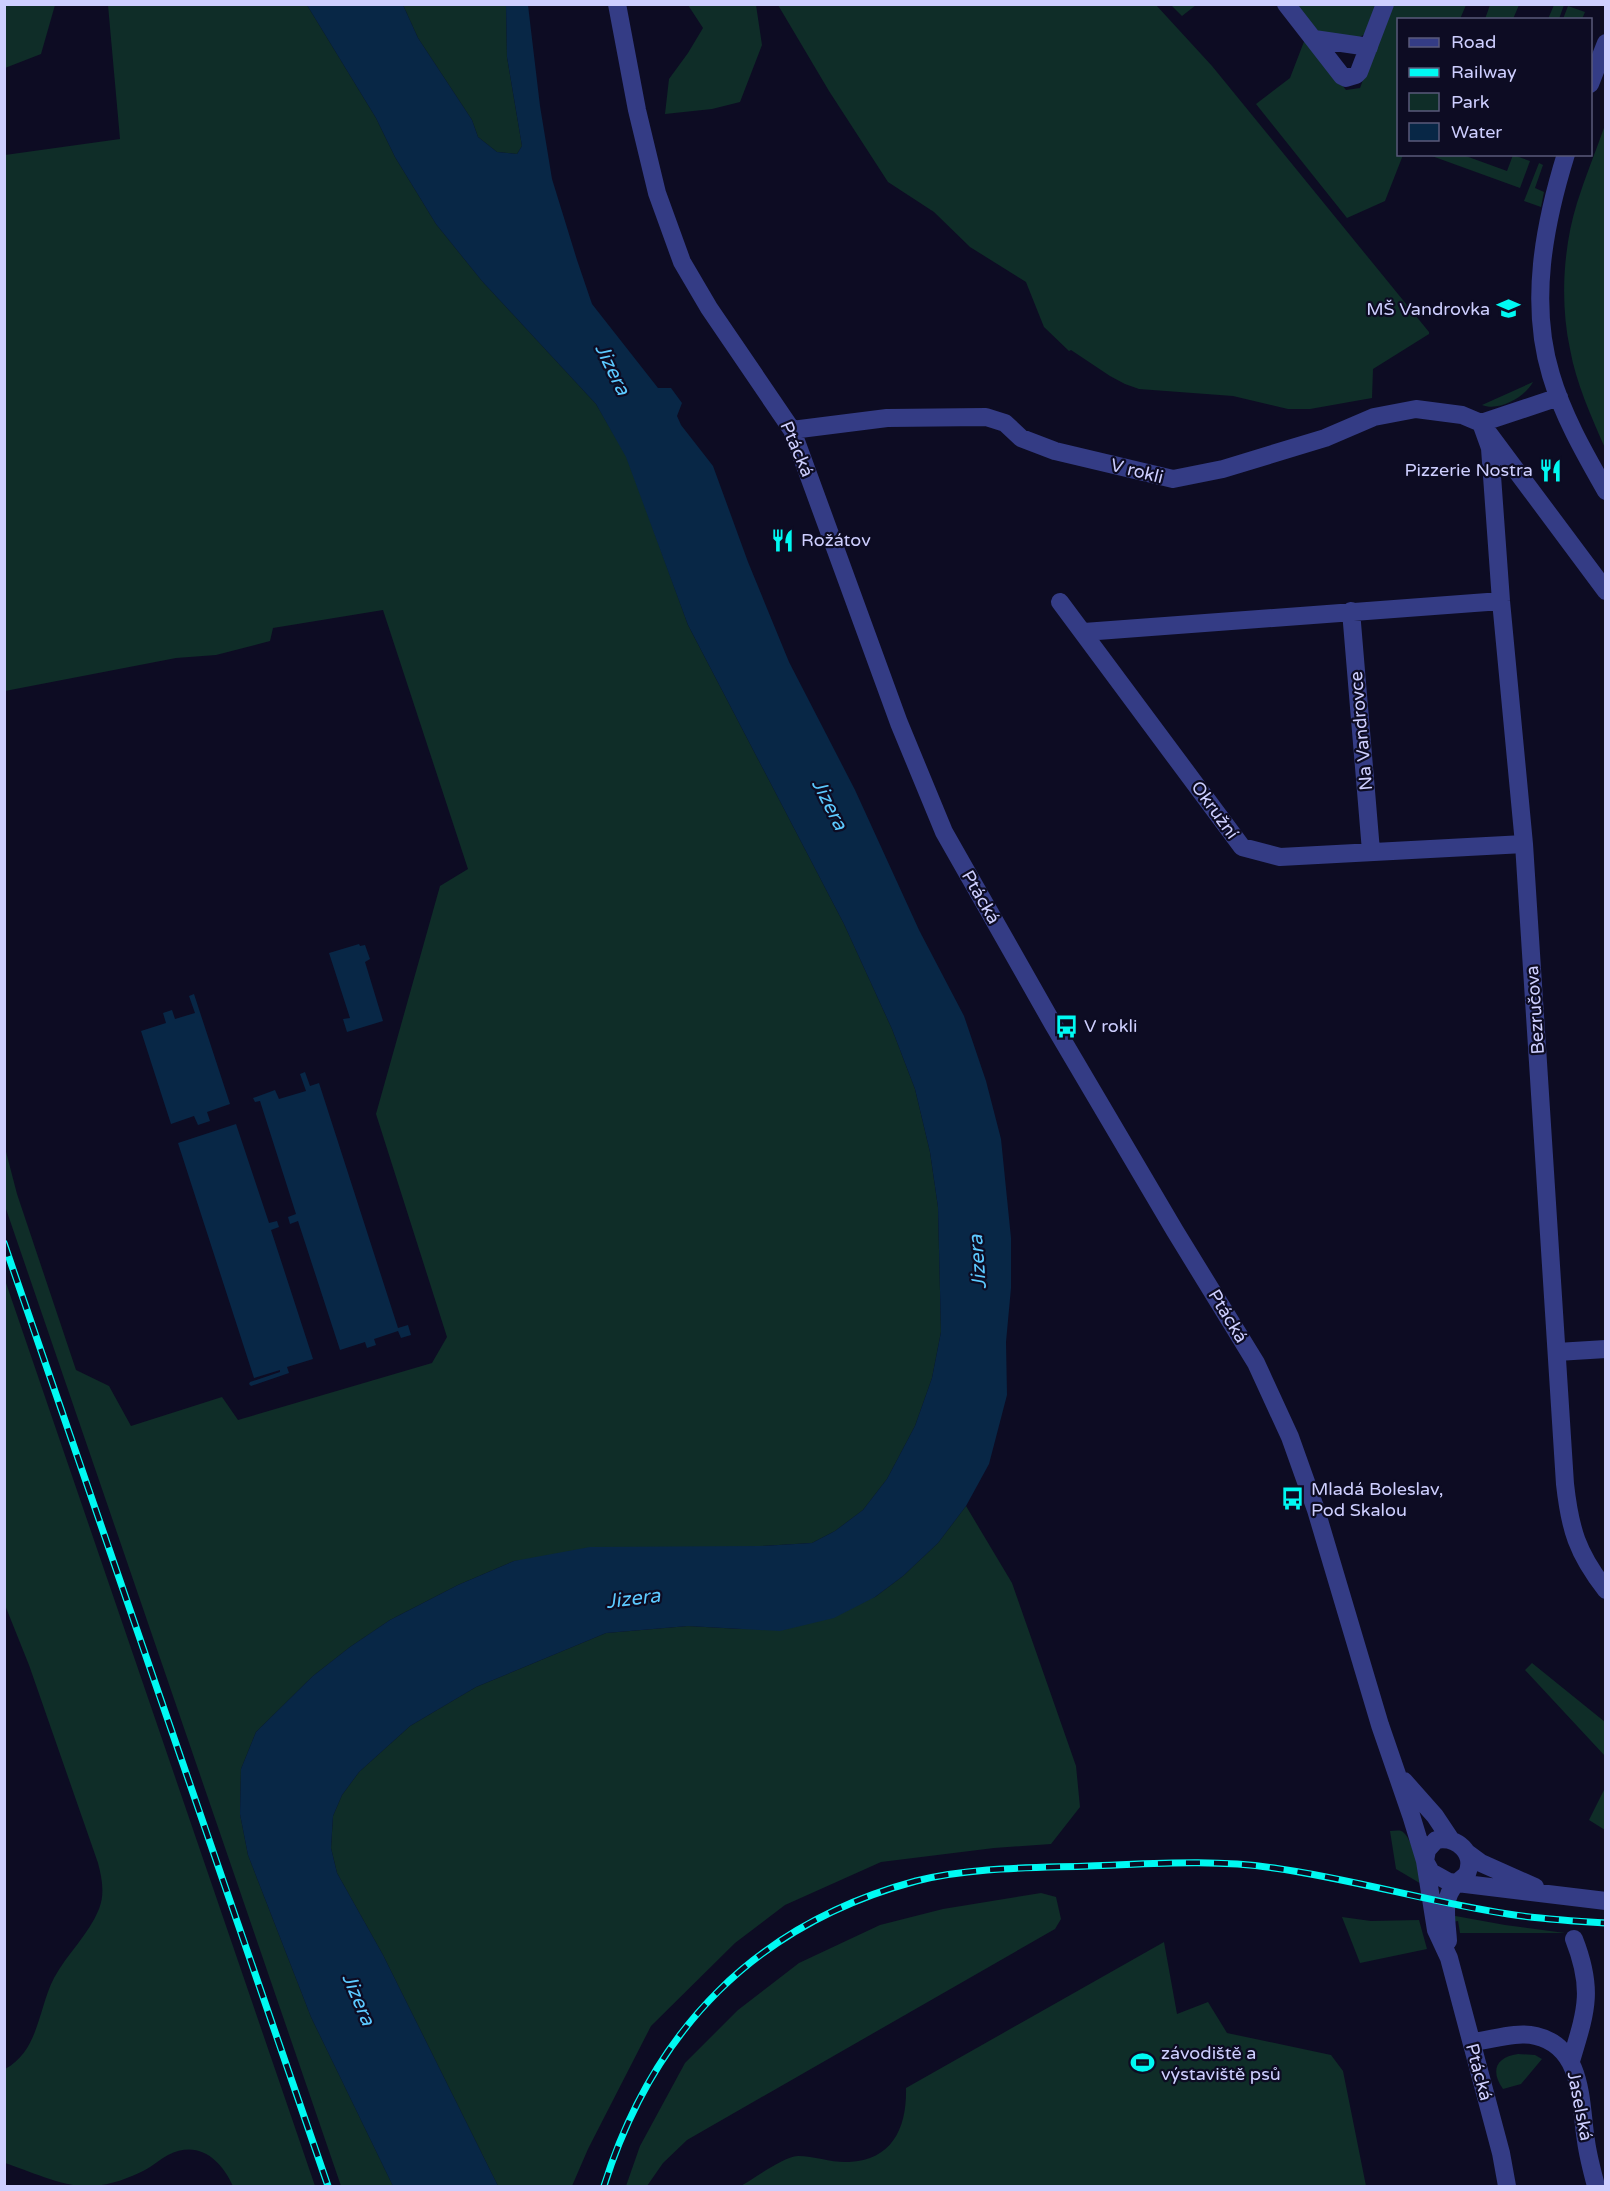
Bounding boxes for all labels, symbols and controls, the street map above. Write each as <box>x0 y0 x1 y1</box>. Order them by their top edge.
legend <box>1397 18 1592 156</box>
text: Road <box>1451 31 1496 53</box>
text: Railway <box>1451 61 1517 83</box>
text: Park <box>1451 91 1490 113</box>
text: Water <box>1451 121 1502 143</box>
school or university icon: MŠ Vandrovka <box>1495 296 1521 322</box>
place label: MŠ Vandrovka <box>1366 298 1490 320</box>
water label: Jizera <box>589 340 635 400</box>
street label: Ptácká <box>775 418 819 480</box>
street label: V rokli <box>1108 454 1166 488</box>
restaurant icon: Pizzerie Nostra <box>1538 457 1564 483</box>
place label: Pizzerie Nostra <box>1405 459 1533 481</box>
restaurant icon: Rožátov <box>770 527 796 553</box>
place label: Rožátov <box>801 529 871 551</box>
street label: Na Vandrovce <box>1345 670 1377 792</box>
water label: Jizera <box>806 775 853 835</box>
street label: Okružní <box>1187 777 1244 844</box>
street label: Ptácká <box>957 866 1005 928</box>
street label: Bezručova <box>1521 965 1549 1055</box>
bus stop icon: V rokli <box>1053 1013 1079 1039</box>
place label: V rokli <box>1084 1015 1138 1037</box>
water label: Jizera <box>964 1233 992 1290</box>
street label: Ptácká <box>1204 1285 1252 1347</box>
place label: Mladá Boleslav, Pod Skalou <box>1311 1478 1444 1521</box>
bus stop icon: Mladá Boleslav, Pod Skalou <box>1280 1486 1306 1512</box>
water label: Jizera <box>605 1584 662 1614</box>
water label: Jizera <box>336 1970 380 2030</box>
street label: Ptácká <box>1461 2041 1497 2103</box>
place label: závodiště a výstaviště psů <box>1161 2042 1281 2085</box>
sports icon: závodiště a výstaviště psů <box>1130 2050 1156 2076</box>
street label: Jaselská <box>1563 2069 1597 2143</box>

